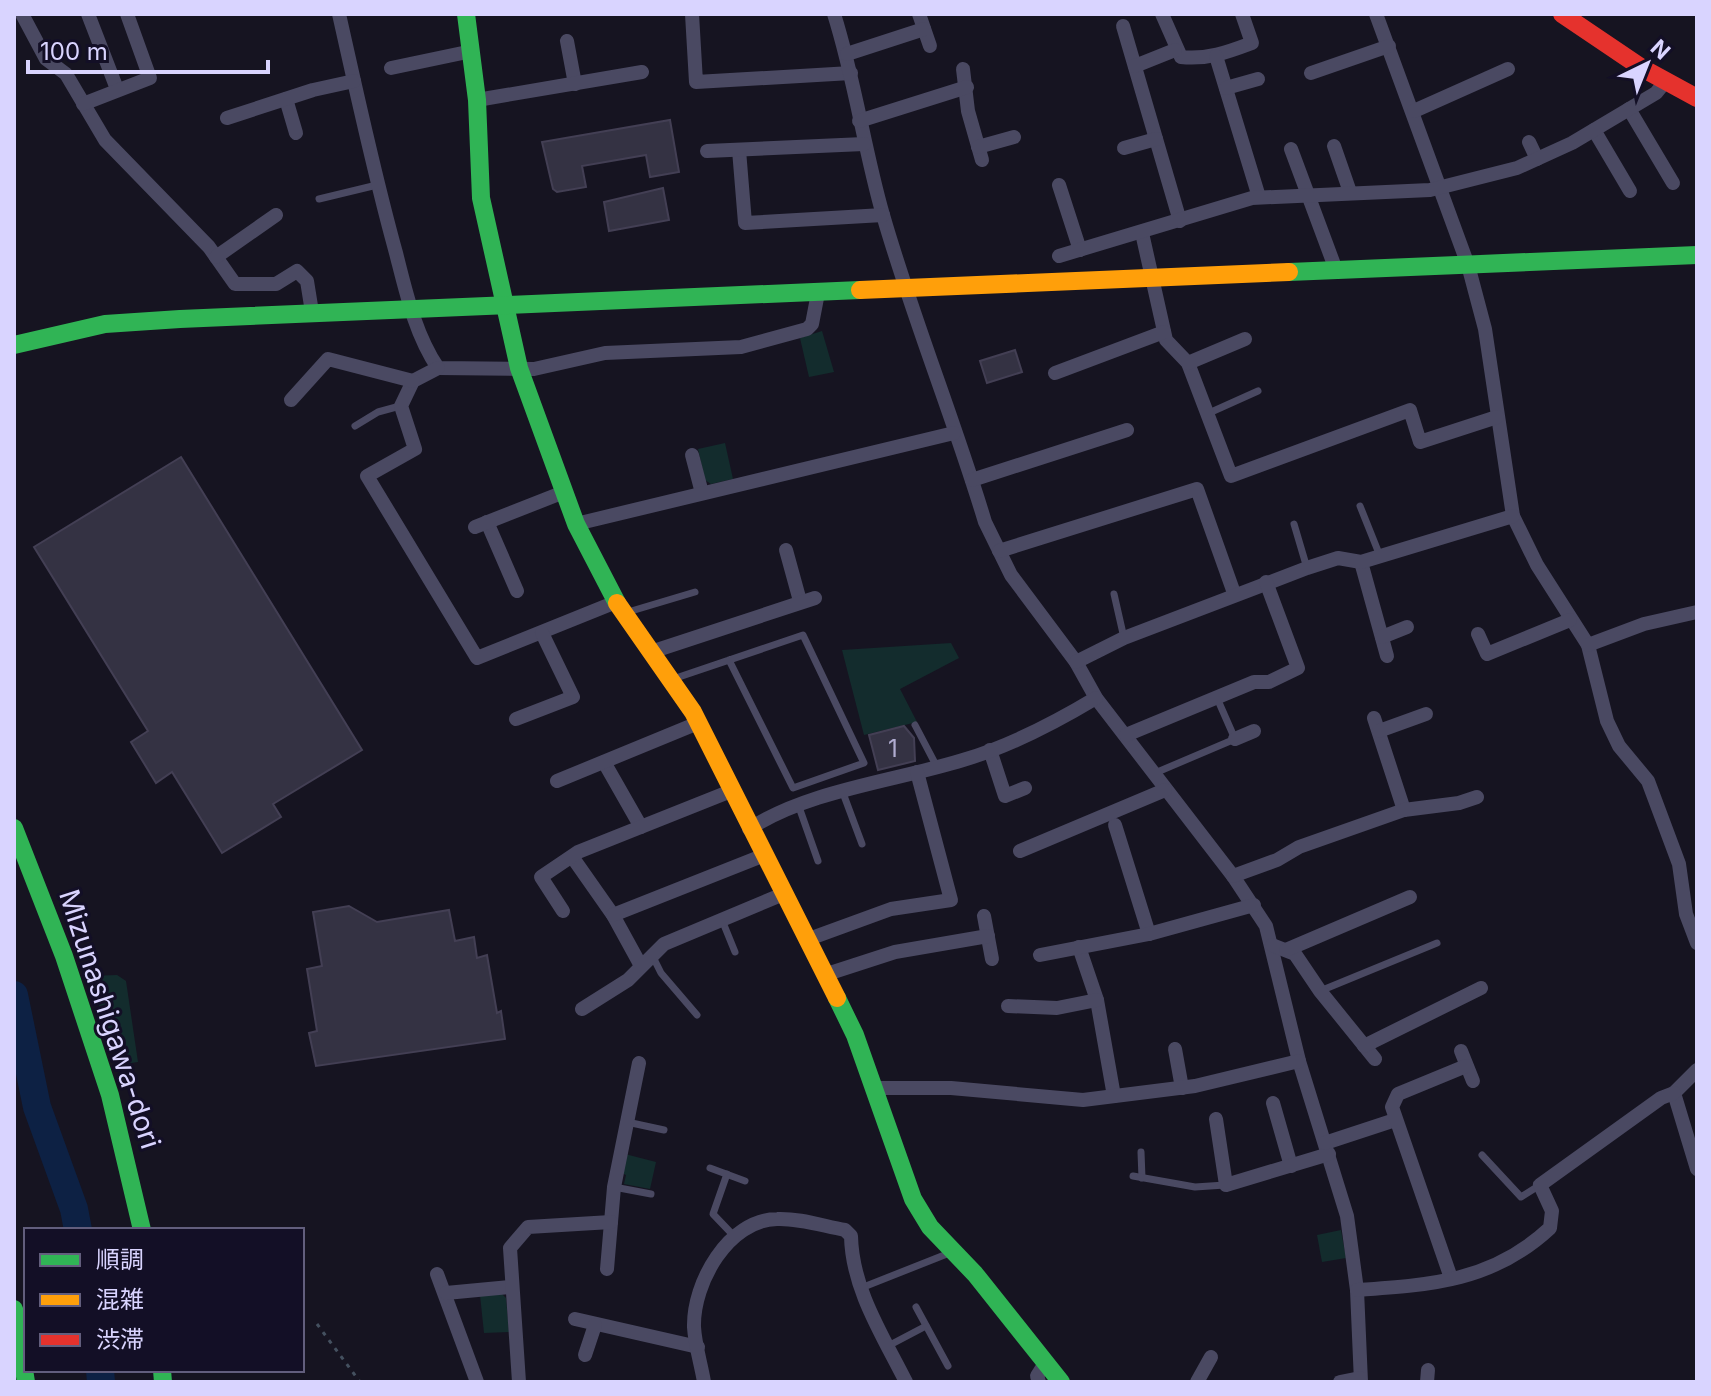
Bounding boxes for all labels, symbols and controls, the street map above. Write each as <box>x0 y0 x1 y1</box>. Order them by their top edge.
scale bar <box>28 24 268 74</box>
north arrow <box>1607 24 1687 104</box>
text: N <box>1646 34 1676 65</box>
text: 100 m <box>40 37 108 66</box>
house number: 1 <box>888 734 898 763</box>
street label: Mizunashigawa-dori <box>52 885 168 1153</box>
legend <box>24 1228 304 1372</box>
text: 順調 <box>96 1245 144 1274</box>
text: 混雑 <box>96 1285 144 1314</box>
text: 渋滞 <box>96 1325 144 1354</box>

